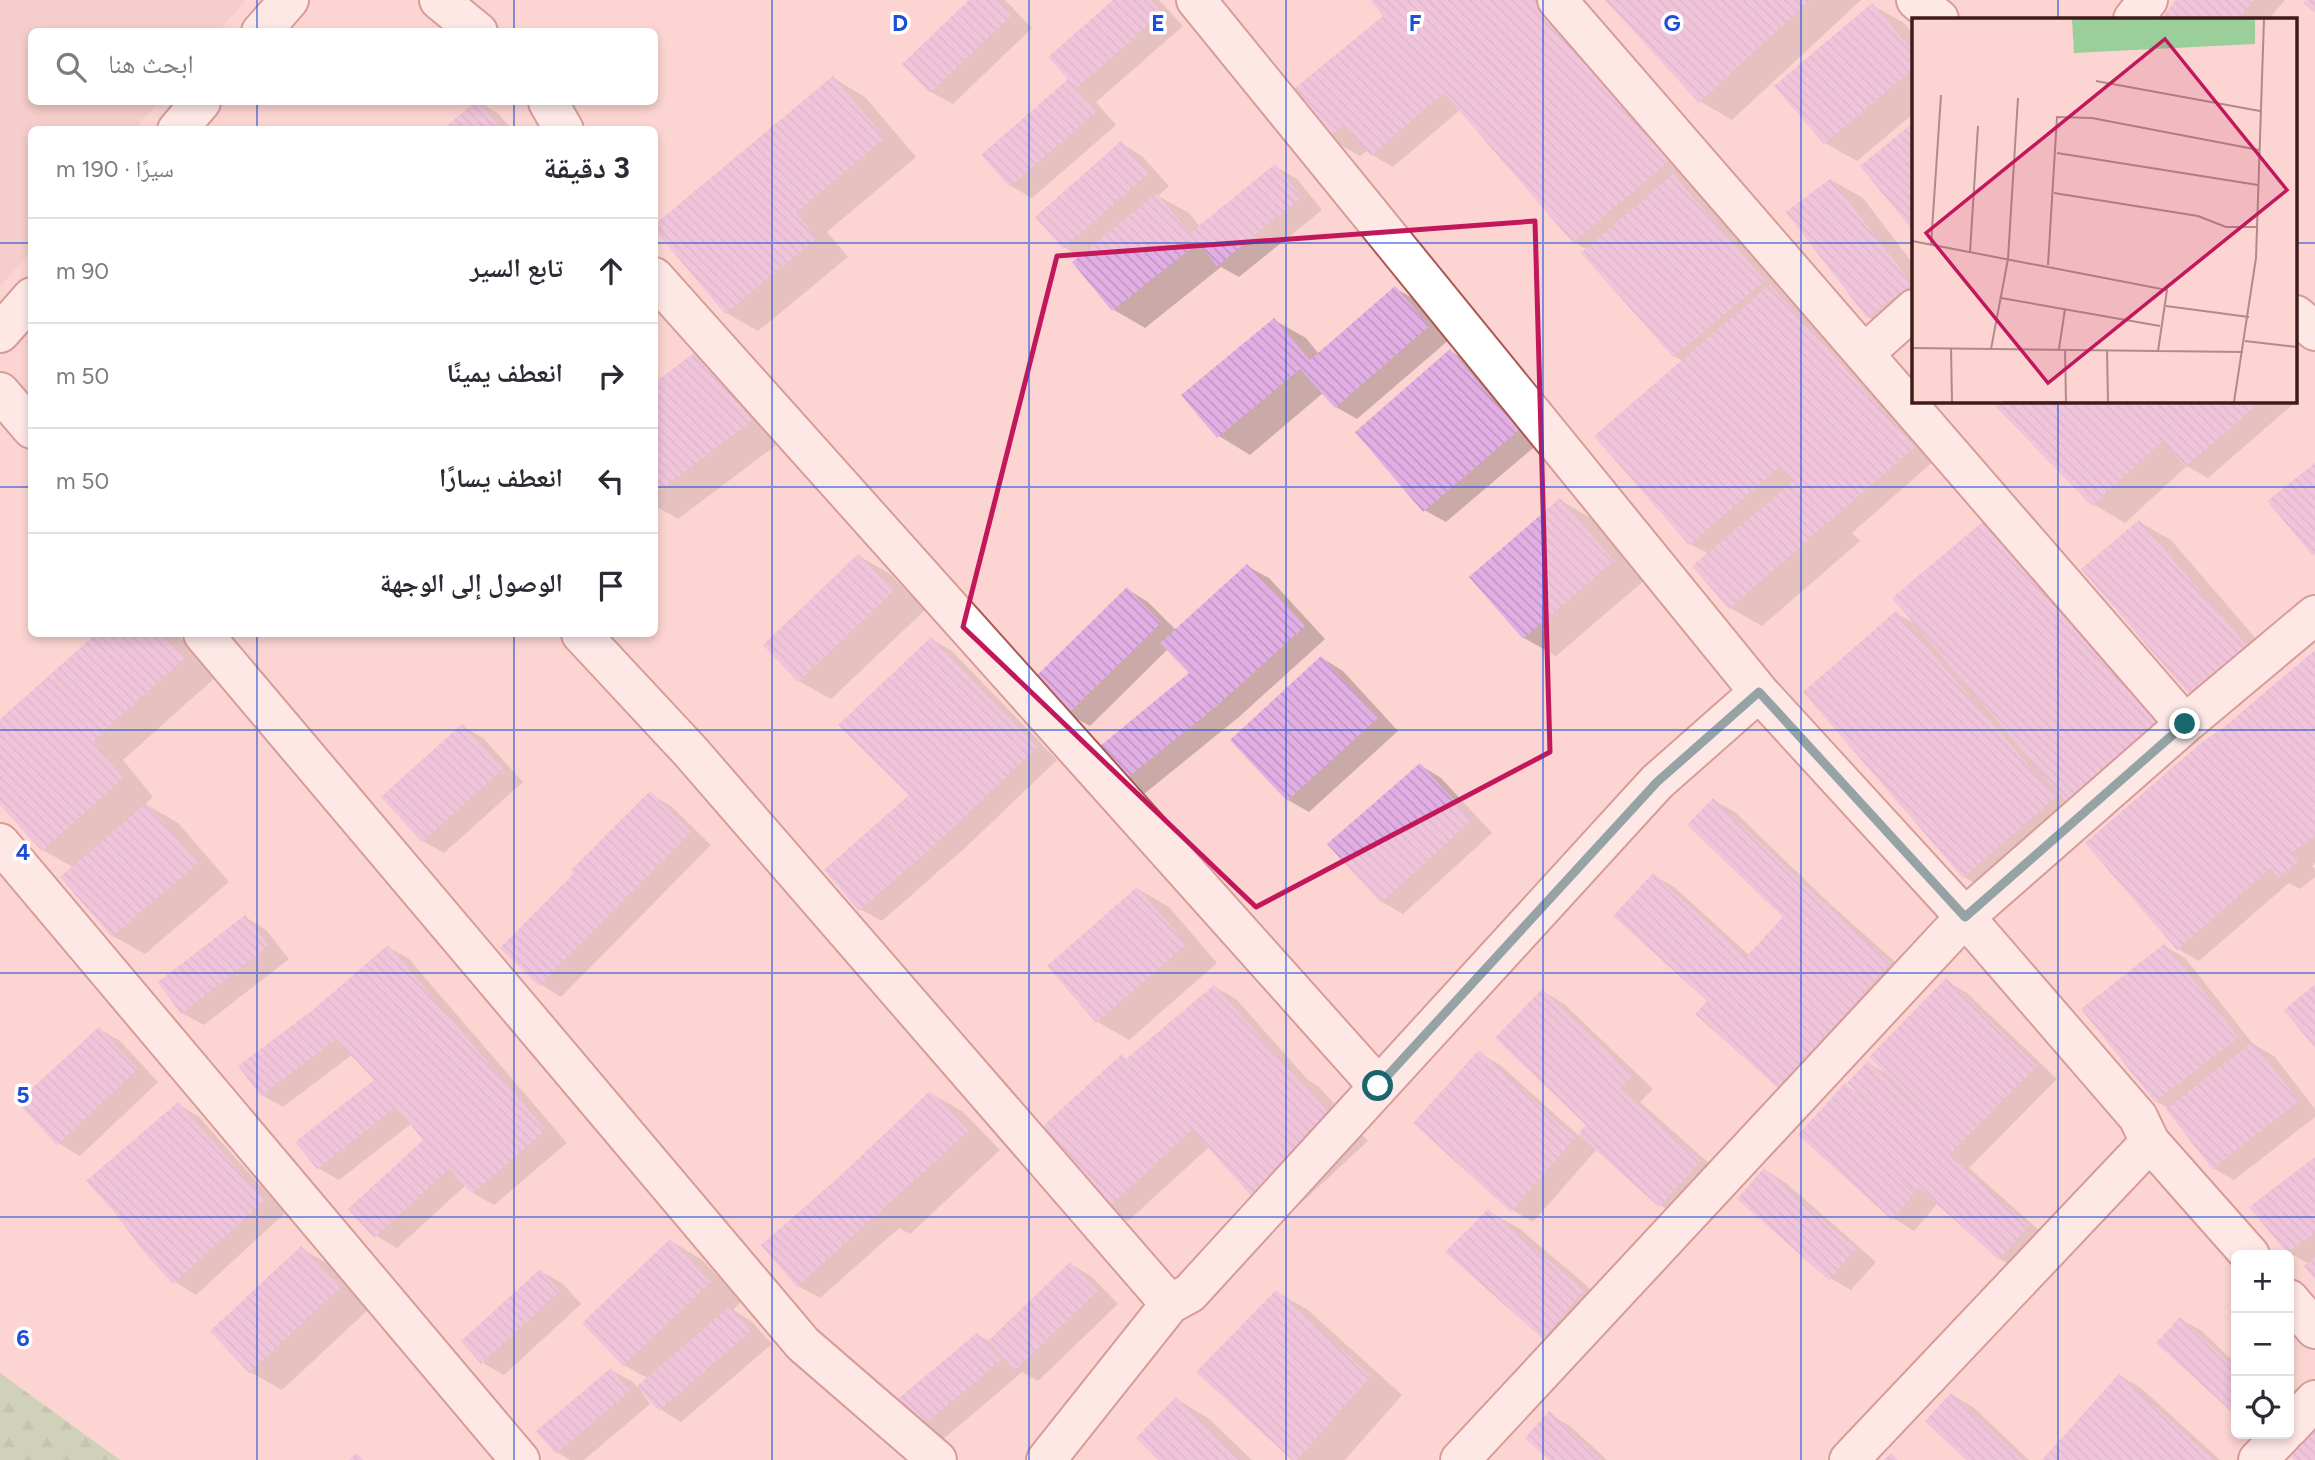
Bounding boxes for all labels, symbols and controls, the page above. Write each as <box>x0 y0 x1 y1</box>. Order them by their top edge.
text: D <box>892 9 908 37</box>
text: E <box>1151 9 1165 37</box>
text: F <box>1409 9 1422 37</box>
text: G <box>1663 9 1681 37</box>
inset map <box>1912 18 2298 402</box>
search box <box>28 28 658 105</box>
icon: search <box>52 48 90 86</box>
text: ابحث هنا <box>108 48 194 80</box>
text: 3 دقيقة <box>543 149 630 186</box>
text: سيرًا · 190 m <box>56 155 174 183</box>
text: تابع السير <box>470 252 563 284</box>
icon: ahead <box>592 252 630 290</box>
text: 90 m <box>56 257 109 285</box>
text: انعطف يمينًا <box>447 357 563 389</box>
icon: right <box>592 357 630 395</box>
text: 50 m <box>56 362 109 390</box>
text: انعطف يسارًا <box>439 462 563 494</box>
icon: left <box>592 462 630 500</box>
text: 50 m <box>56 467 109 495</box>
text: الوصول إلى الوجهة <box>380 567 563 599</box>
icon: arrive <box>592 567 630 605</box>
route end <box>2169 708 2200 739</box>
text: 4 <box>16 838 30 866</box>
route start <box>1362 1070 1393 1101</box>
text: 5 <box>16 1081 30 1109</box>
map controls <box>2231 1250 2294 1439</box>
button: + <box>2231 1250 2294 1313</box>
button: − <box>2231 1313 2294 1376</box>
text: 6 <box>16 1324 30 1352</box>
button: locate <box>2231 1376 2294 1439</box>

